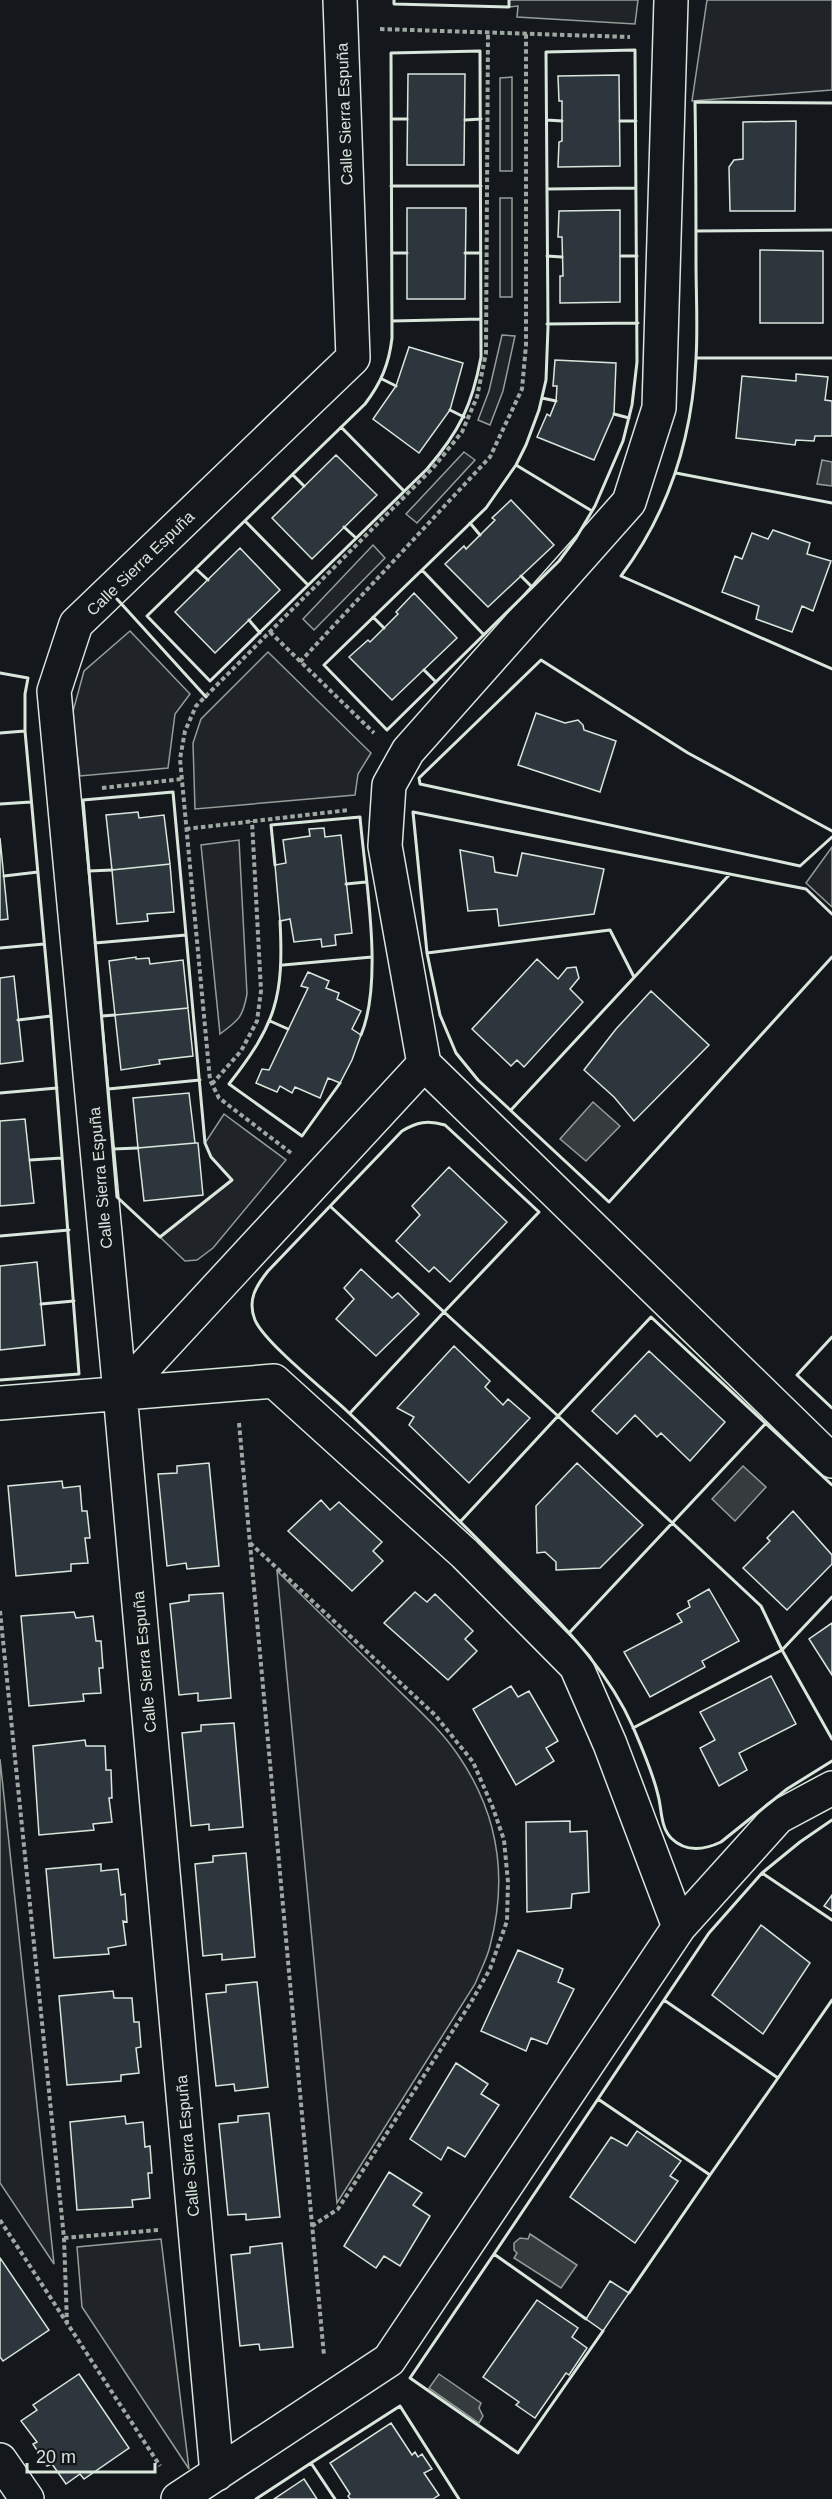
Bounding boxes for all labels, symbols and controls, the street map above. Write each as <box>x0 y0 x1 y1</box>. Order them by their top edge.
street label: Calle Sierra Espuña <box>334 42 355 185</box>
street label: Calle Sierra Espuña <box>83 508 198 619</box>
street label: Calle Sierra Espuña <box>86 1106 115 1250</box>
street label: Calle Sierra Espuña <box>130 1590 159 1734</box>
street label: Calle Sierra Espuña <box>173 2074 202 2218</box>
scale bar <box>27 2436 154 2474</box>
text: 20 m <box>36 2447 76 2467</box>

